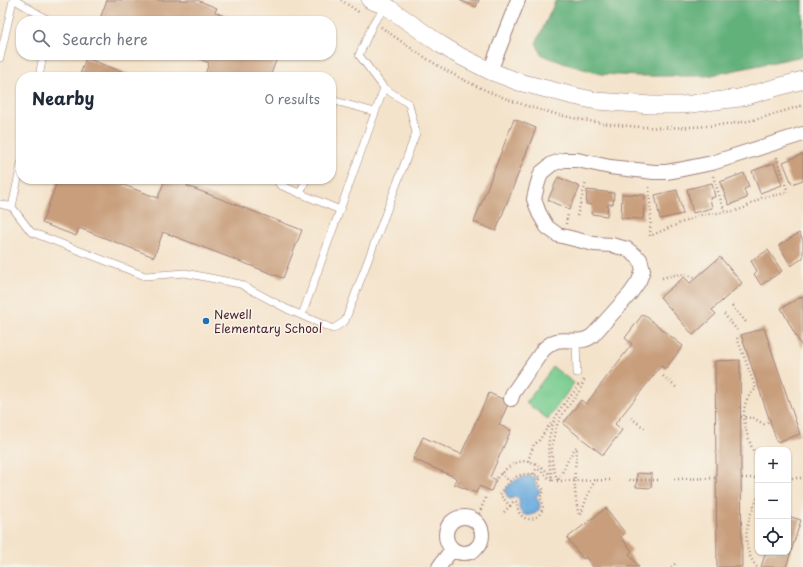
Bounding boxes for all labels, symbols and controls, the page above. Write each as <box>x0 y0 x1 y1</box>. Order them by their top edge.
search box <box>16 16 336 60</box>
icon: search <box>30 27 52 49</box>
text: Search here <box>62 27 148 50</box>
text: Nearby <box>32 85 94 111</box>
text: 0 results <box>265 89 320 108</box>
place label: Newell Elementary School <box>214 305 322 337</box>
marker: Newell Elementary School <box>201 316 211 326</box>
map controls <box>755 447 791 555</box>
button: + <box>755 447 791 483</box>
button: − <box>755 483 791 519</box>
button: locate <box>755 519 791 555</box>

